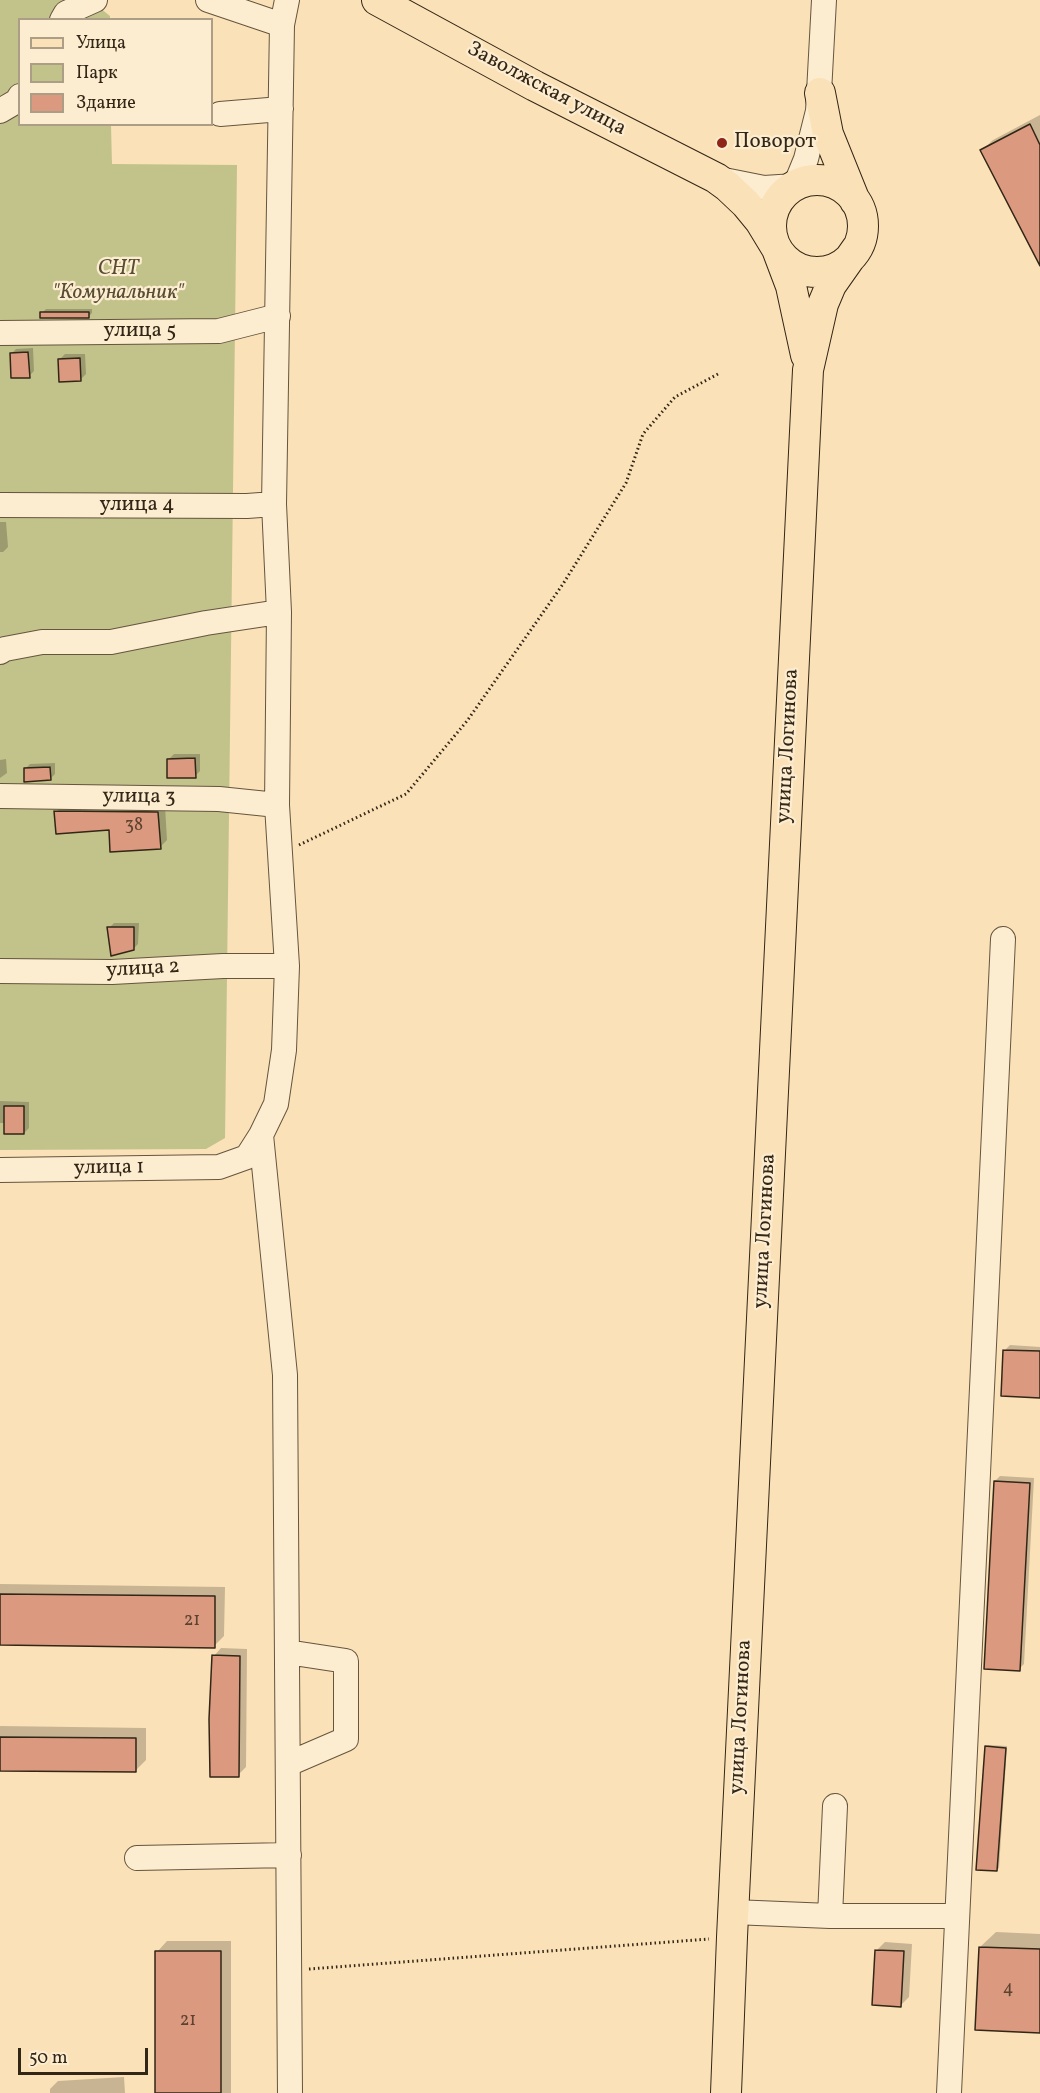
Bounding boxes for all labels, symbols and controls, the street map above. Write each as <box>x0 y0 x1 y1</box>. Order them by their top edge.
legend <box>18 18 213 126</box>
text: Улица <box>76 31 126 56</box>
street label: Заволжская улица <box>462 37 630 143</box>
text: Парк <box>76 61 118 86</box>
text: Здание <box>76 91 136 116</box>
place label: Поворот <box>734 130 816 156</box>
marker: Поворот <box>715 136 729 150</box>
park label: СНТ "Комунальник" <box>52 257 184 307</box>
street label: улица 5 <box>104 319 176 345</box>
street label: улица 4 <box>99 493 175 519</box>
street label: улица Логинова <box>772 668 806 824</box>
street label: улица 3 <box>102 785 176 811</box>
house number: 38 <box>125 816 143 838</box>
street label: улица 2 <box>105 955 181 985</box>
street label: улица Логинова <box>749 1153 783 1309</box>
street label: улица 1 <box>73 1156 145 1182</box>
house number: 21 <box>184 1611 200 1633</box>
street label: улица Логинова <box>725 1639 759 1795</box>
house number: 4 <box>1003 1979 1013 2001</box>
house number: 21 <box>180 2011 196 2033</box>
scale bar <box>21 2036 152 2074</box>
text: 50 m <box>29 2046 68 2071</box>

